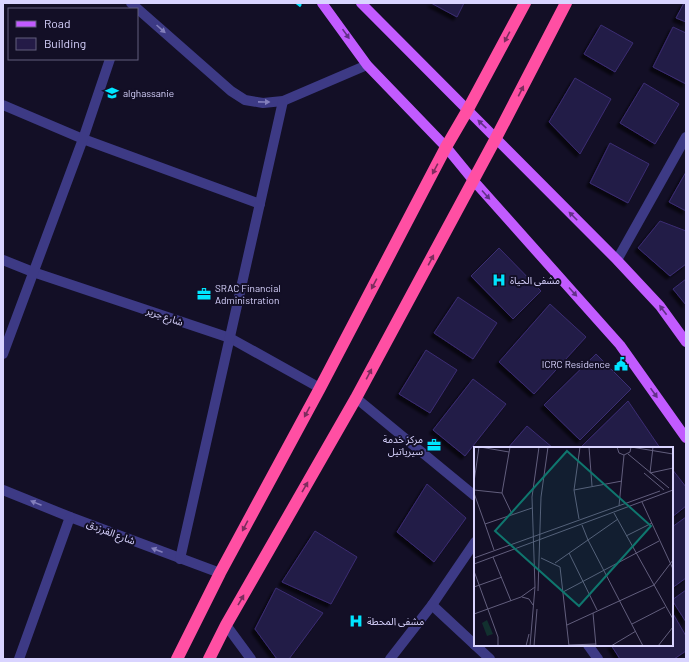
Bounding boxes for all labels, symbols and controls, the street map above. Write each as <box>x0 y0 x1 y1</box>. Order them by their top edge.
legend <box>8 8 138 60</box>
text: Road <box>44 16 71 30</box>
one-way arrow <box>156 24 165 33</box>
one-way arrow <box>342 29 350 39</box>
one-way arrow <box>503 32 510 43</box>
text: Building <box>44 36 86 50</box>
school or university icon: alghassanie <box>104 85 120 101</box>
one-way arrow <box>518 85 524 97</box>
place label: alghassanie <box>123 87 174 99</box>
one-way arrow <box>258 99 271 105</box>
one-way arrow <box>477 120 487 129</box>
one-way arrow <box>431 164 438 175</box>
one-way arrow <box>482 190 491 200</box>
one-way arrow <box>569 211 578 221</box>
one-way arrow <box>427 254 434 265</box>
hospital icon: مشفى الحياة <box>491 272 507 288</box>
place label: مشفى الحياة <box>510 274 560 286</box>
one-way arrow <box>371 279 377 290</box>
place label: SRAC Financial Administration <box>215 282 281 306</box>
office icon: SRAC Financial Administration <box>196 286 212 302</box>
one-way arrow <box>568 287 577 297</box>
street label: شارع جرير <box>143 304 185 330</box>
one-way arrow <box>659 305 667 316</box>
public building icon: ICRC Residence <box>613 356 629 372</box>
place label: ICRC Residence <box>542 358 610 370</box>
one-way arrow <box>366 368 372 380</box>
one-way arrow <box>650 388 658 398</box>
one-way arrow <box>303 406 310 418</box>
place label: مركز خدمة سيرياتيل <box>383 433 423 458</box>
office icon: مركز خدمة سيرياتيل <box>426 437 442 453</box>
inset map <box>474 447 673 646</box>
one-way arrow <box>302 481 309 493</box>
one-way arrow <box>29 499 41 505</box>
street label: شارع الفرزدق <box>84 517 137 549</box>
one-way arrow <box>242 520 248 532</box>
one-way arrow <box>150 546 162 552</box>
one-way arrow <box>237 594 244 606</box>
hospital icon: مشفى المحطة <box>348 613 364 629</box>
place label: مشفى المحطة <box>367 615 424 627</box>

